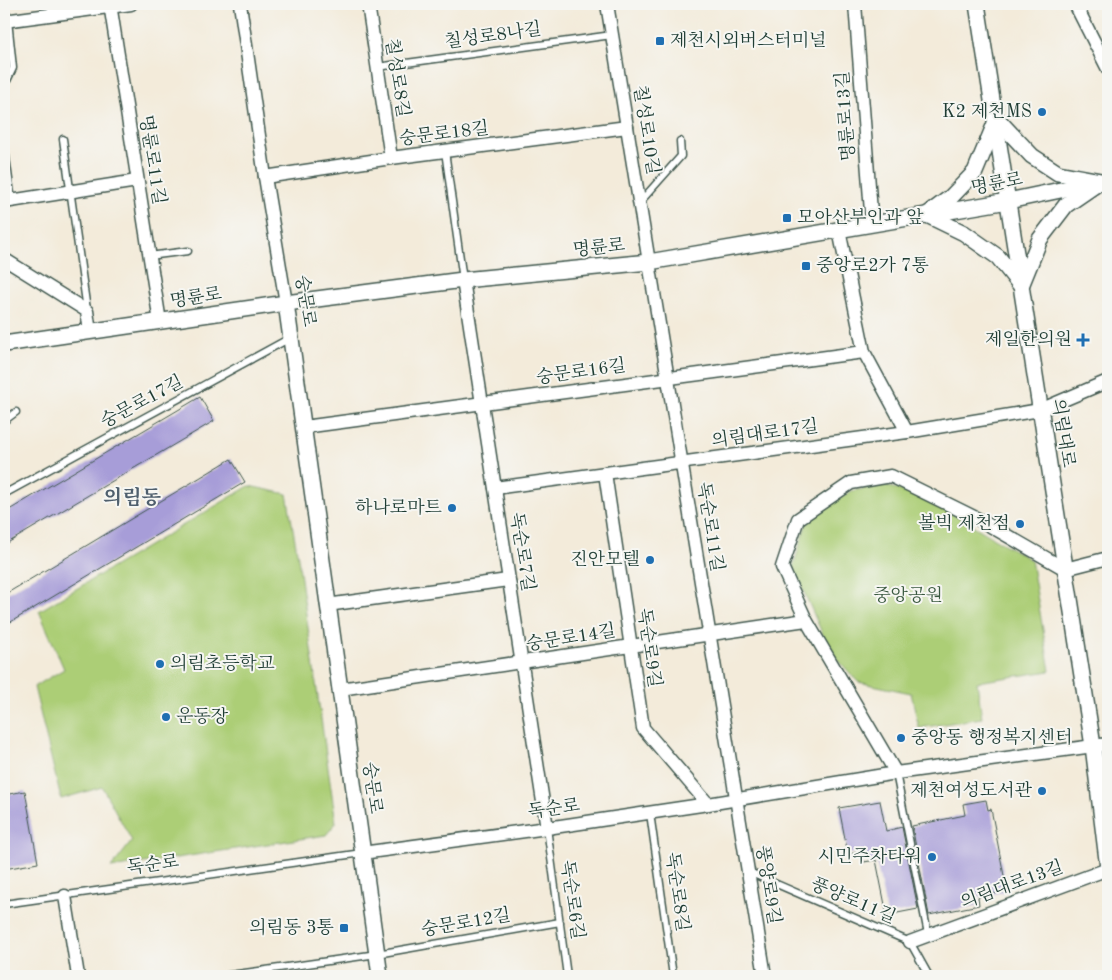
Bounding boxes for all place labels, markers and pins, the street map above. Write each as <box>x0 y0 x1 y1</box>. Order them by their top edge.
place label: 제천시외버스터미널 <box>670 31 827 50</box>
marker: 제천시외버스터미널 <box>654 35 666 47</box>
place label: K2 제천MS <box>942 102 1032 121</box>
marker: K2 제천MS <box>1036 106 1048 118</box>
place label: 모아산부인과 앞 <box>797 208 924 227</box>
marker: 모아산부인과 앞 <box>781 212 793 224</box>
place label: 중앙로2가 7통 <box>816 256 929 275</box>
marker: 중앙로2가 7통 <box>800 260 812 272</box>
place label: 제일한의원 <box>985 330 1072 349</box>
marker: 제일한의원 <box>1076 333 1090 347</box>
place label: 하나로마트 <box>355 498 443 517</box>
marker: 하나로마트 <box>446 502 458 514</box>
place label: 볼빅 제천점 <box>918 513 1010 533</box>
marker: 볼빅 제천점 <box>1014 518 1026 530</box>
place label: 진안모텔 <box>570 550 640 569</box>
marker: 진안모텔 <box>644 554 656 566</box>
place label: 의림초등학교 <box>170 654 275 673</box>
marker: 의림초등학교 <box>154 658 166 670</box>
place label: 운동장 <box>176 707 229 726</box>
marker: 운동장 <box>160 711 172 723</box>
place label: 중앙동 행정복지센터 <box>911 727 1073 747</box>
marker: 중앙동 행정복지센터 <box>895 732 907 744</box>
place label: 제천여성도서관 <box>910 781 1033 800</box>
marker: 제천여성도서관 <box>1036 785 1048 797</box>
place label: 시민주차타워 <box>818 847 922 866</box>
marker: 시민주차타워 <box>926 851 938 863</box>
place label: 의림동 3통 <box>249 918 334 937</box>
marker: 의림동 3통 <box>338 922 350 934</box>

